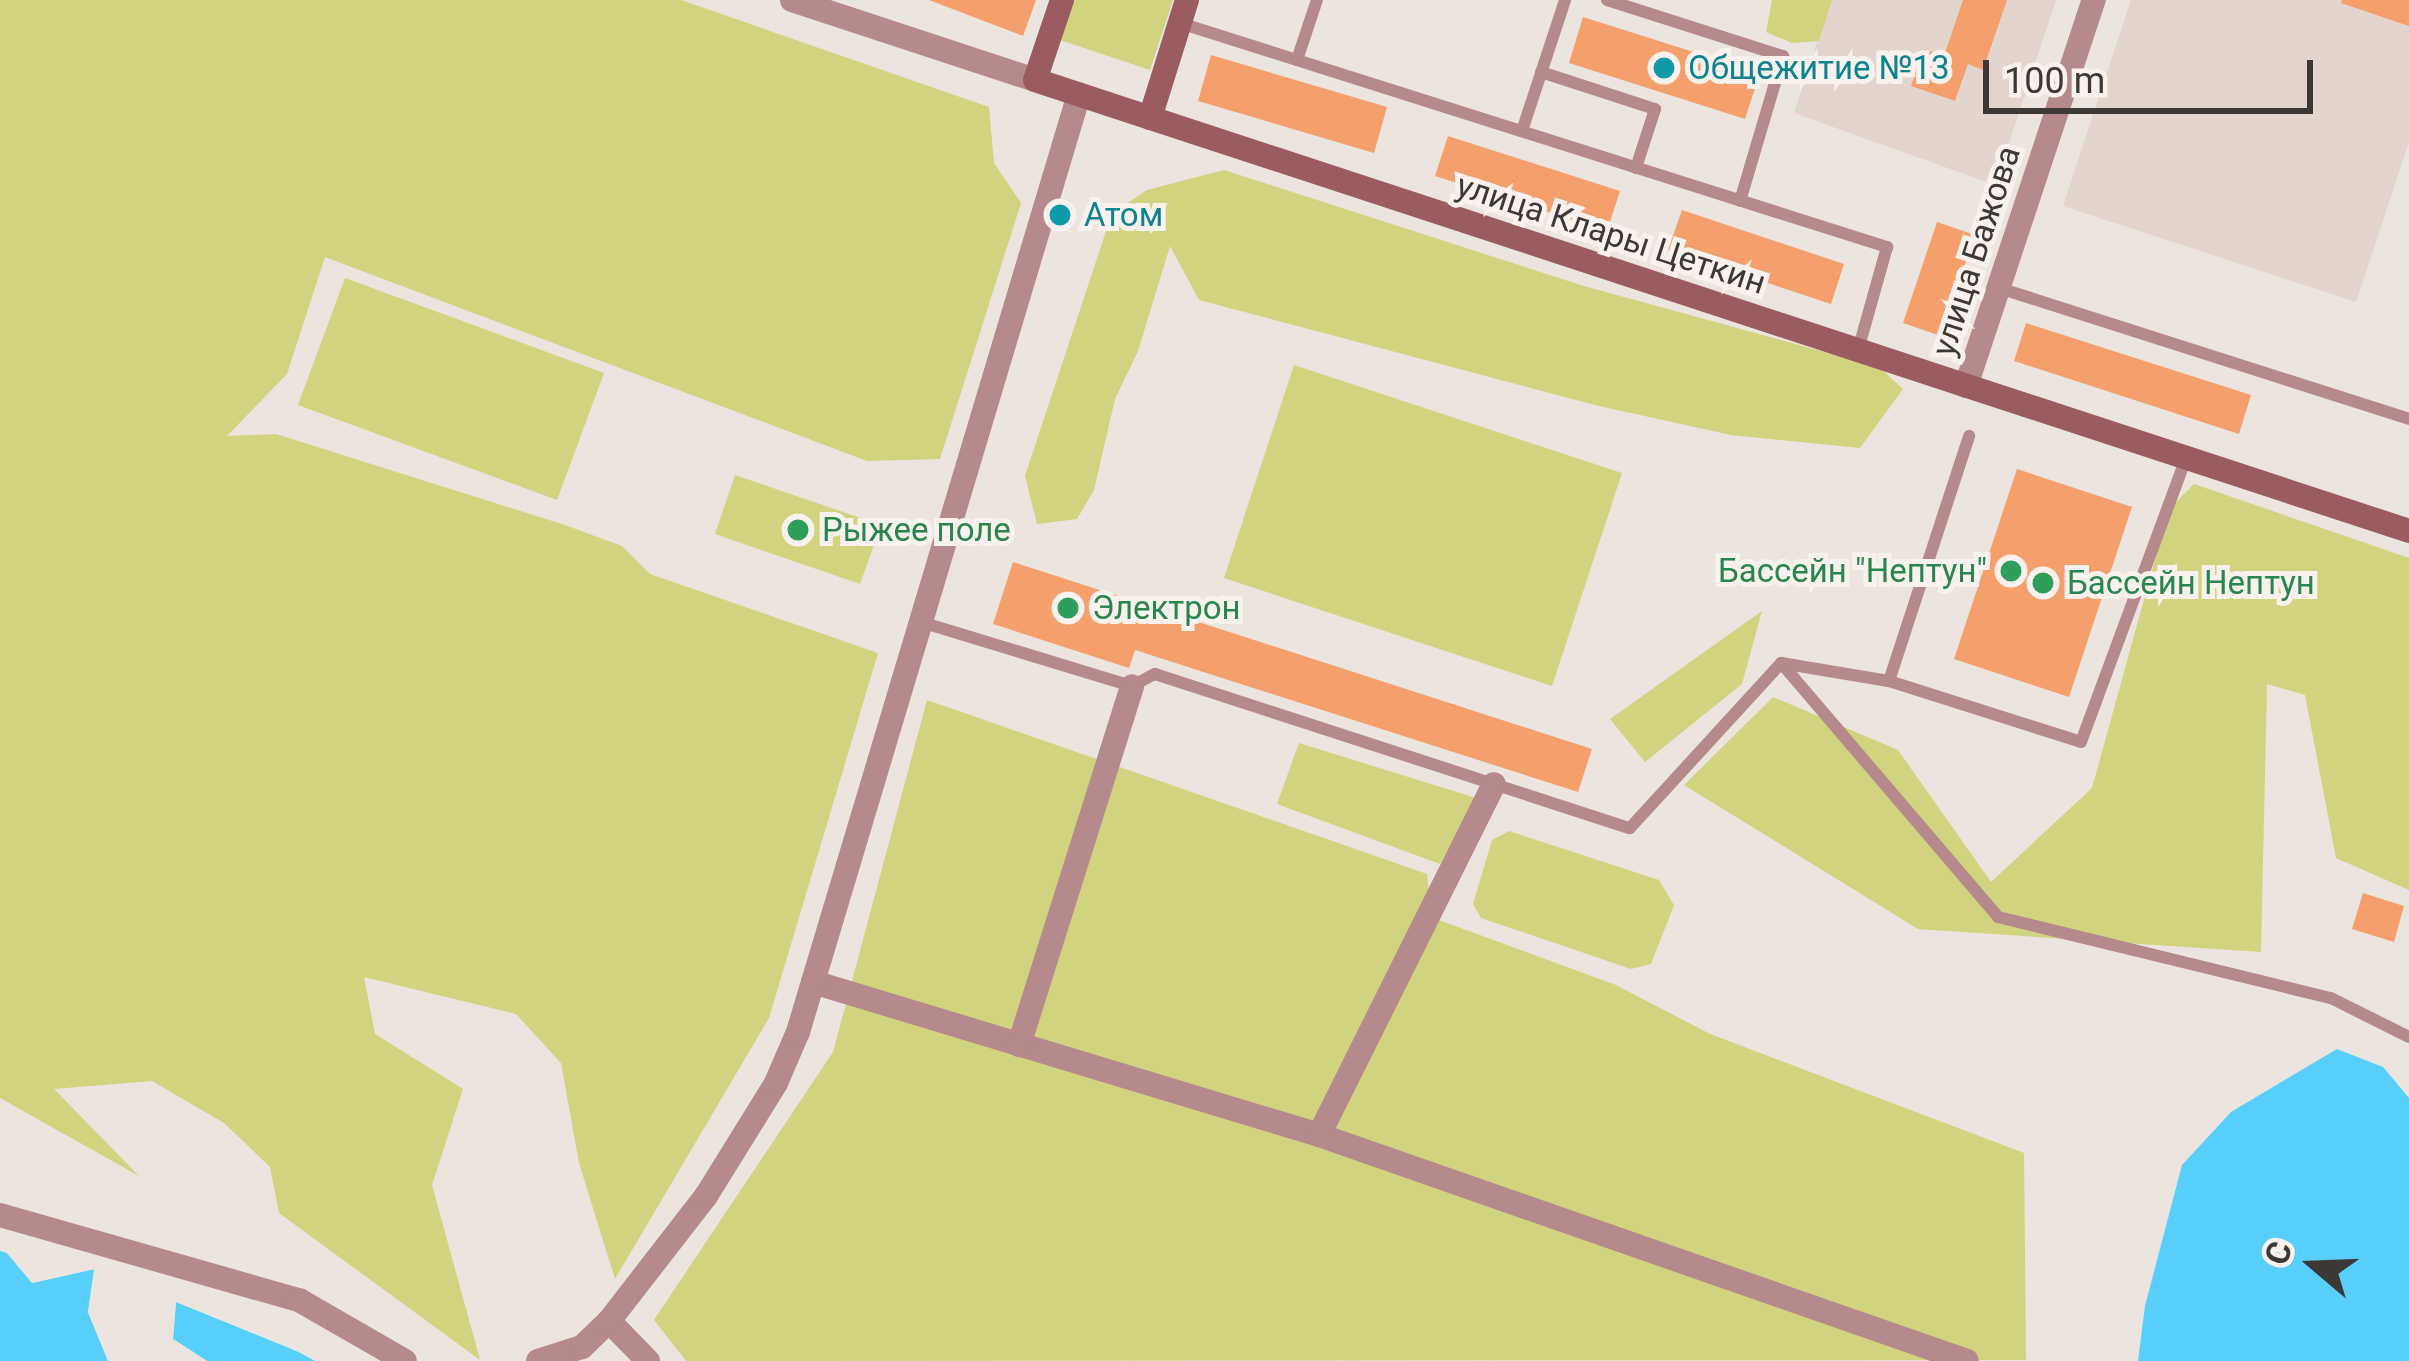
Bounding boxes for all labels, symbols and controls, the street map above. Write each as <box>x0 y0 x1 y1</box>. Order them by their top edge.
scale bar <box>1989 36 2319 110</box>
place label: Общежитие №13 <box>1688 48 1950 88</box>
marker: Общежитие №13 <box>1651 55 1677 81</box>
text: 100 m <box>2004 60 2105 102</box>
street label: улица Бажова <box>1923 141 2029 361</box>
street label: улица Клары Цеткин <box>1451 165 1771 303</box>
place label: Атом <box>1084 195 1163 235</box>
marker: Атом <box>1047 202 1073 228</box>
place label: Рыжее поле <box>822 510 1011 550</box>
marker: Рыжее поле <box>785 517 811 543</box>
place label: Бассейн "Нептун" <box>1718 551 1987 591</box>
marker: Бассейн "Нептун" <box>1998 558 2024 584</box>
place label: Бассейн Нептун <box>2067 563 2315 603</box>
marker: Бассейн Нептун <box>2030 570 2056 596</box>
place label: Электрон <box>1092 588 1241 628</box>
marker: Электрон <box>1055 595 1081 621</box>
north arrow <box>2253 1205 2373 1325</box>
text: С <box>2257 1237 2300 1270</box>

